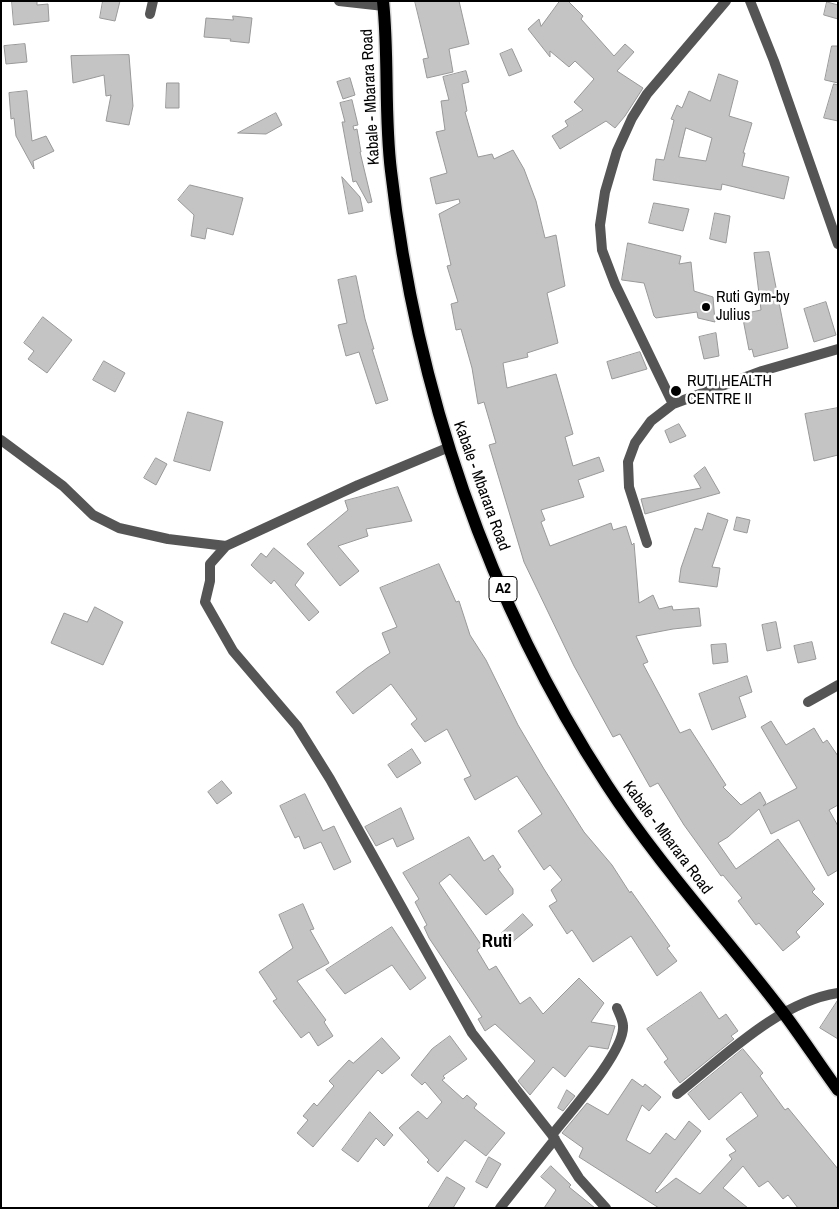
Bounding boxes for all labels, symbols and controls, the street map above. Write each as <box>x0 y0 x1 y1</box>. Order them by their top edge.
street label: Kabale - Mbarara Road <box>358 28 384 166</box>
place label: Ruti Gym-by Julius <box>716 288 790 326</box>
marker: Ruti Gym-by Julius <box>700 301 712 313</box>
place label: RUTI HEALTH CENTRE II <box>687 372 772 410</box>
marker: RUTI HEALTH CENTRE II <box>669 384 683 398</box>
street label: Kabale - Mbarara Road <box>449 419 513 553</box>
road number: A2 <box>489 576 517 602</box>
street label: Kabale - Mbarara Road <box>618 778 716 898</box>
district label: Ruti <box>482 931 512 953</box>

